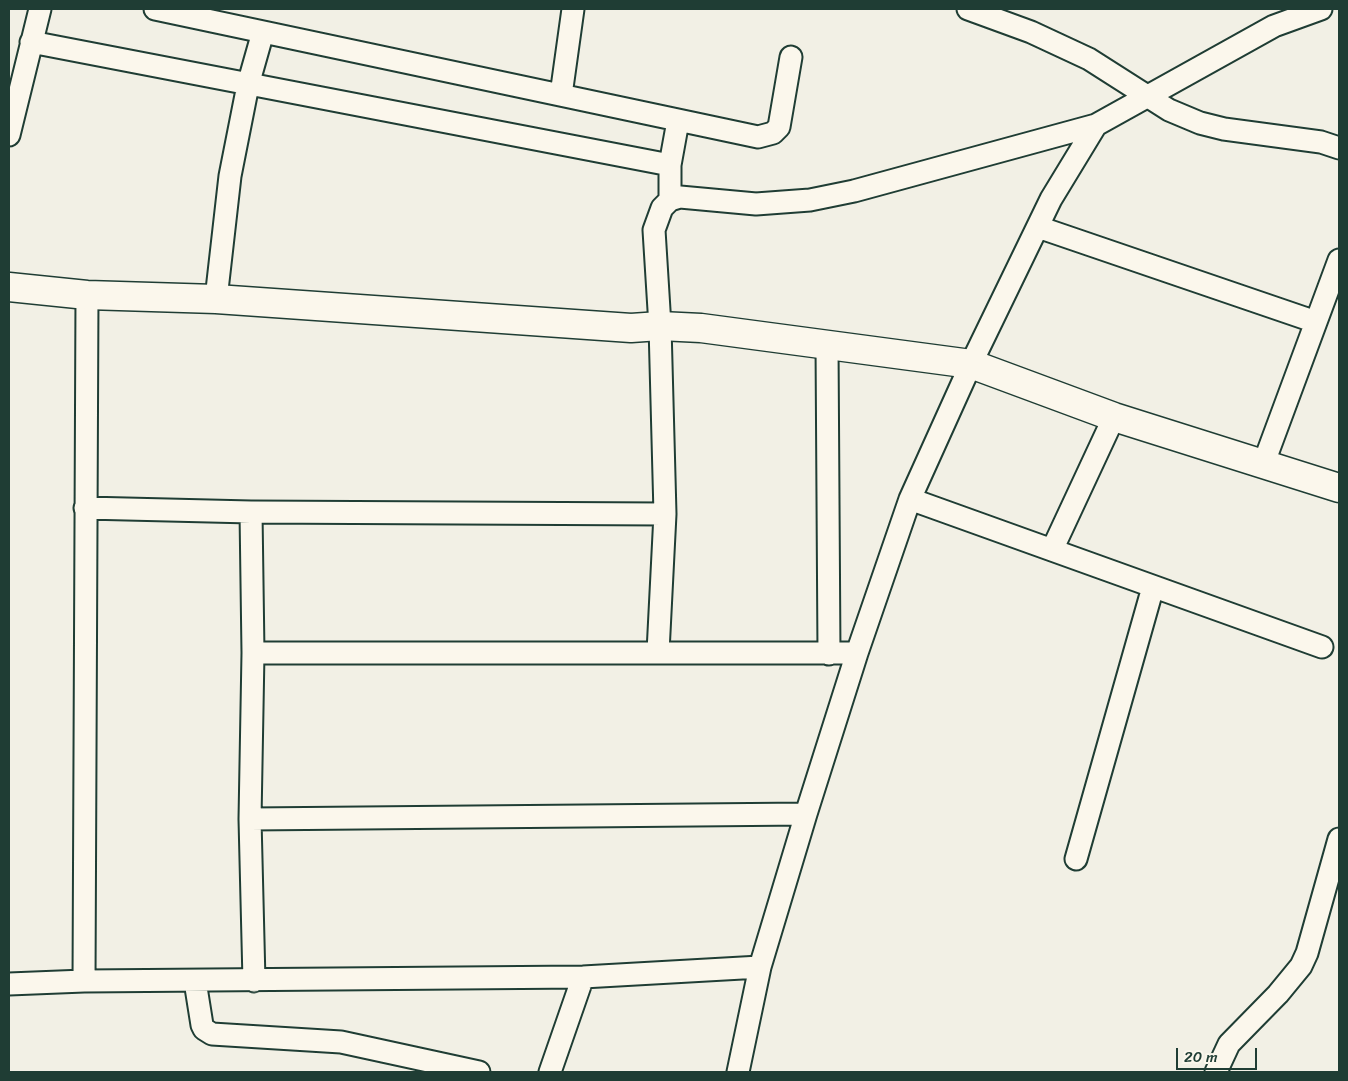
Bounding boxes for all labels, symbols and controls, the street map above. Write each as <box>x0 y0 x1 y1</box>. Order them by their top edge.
scale bar <box>1178 1038 1259 1070</box>
text: 20 m <box>1184 1044 1218 1070</box>

